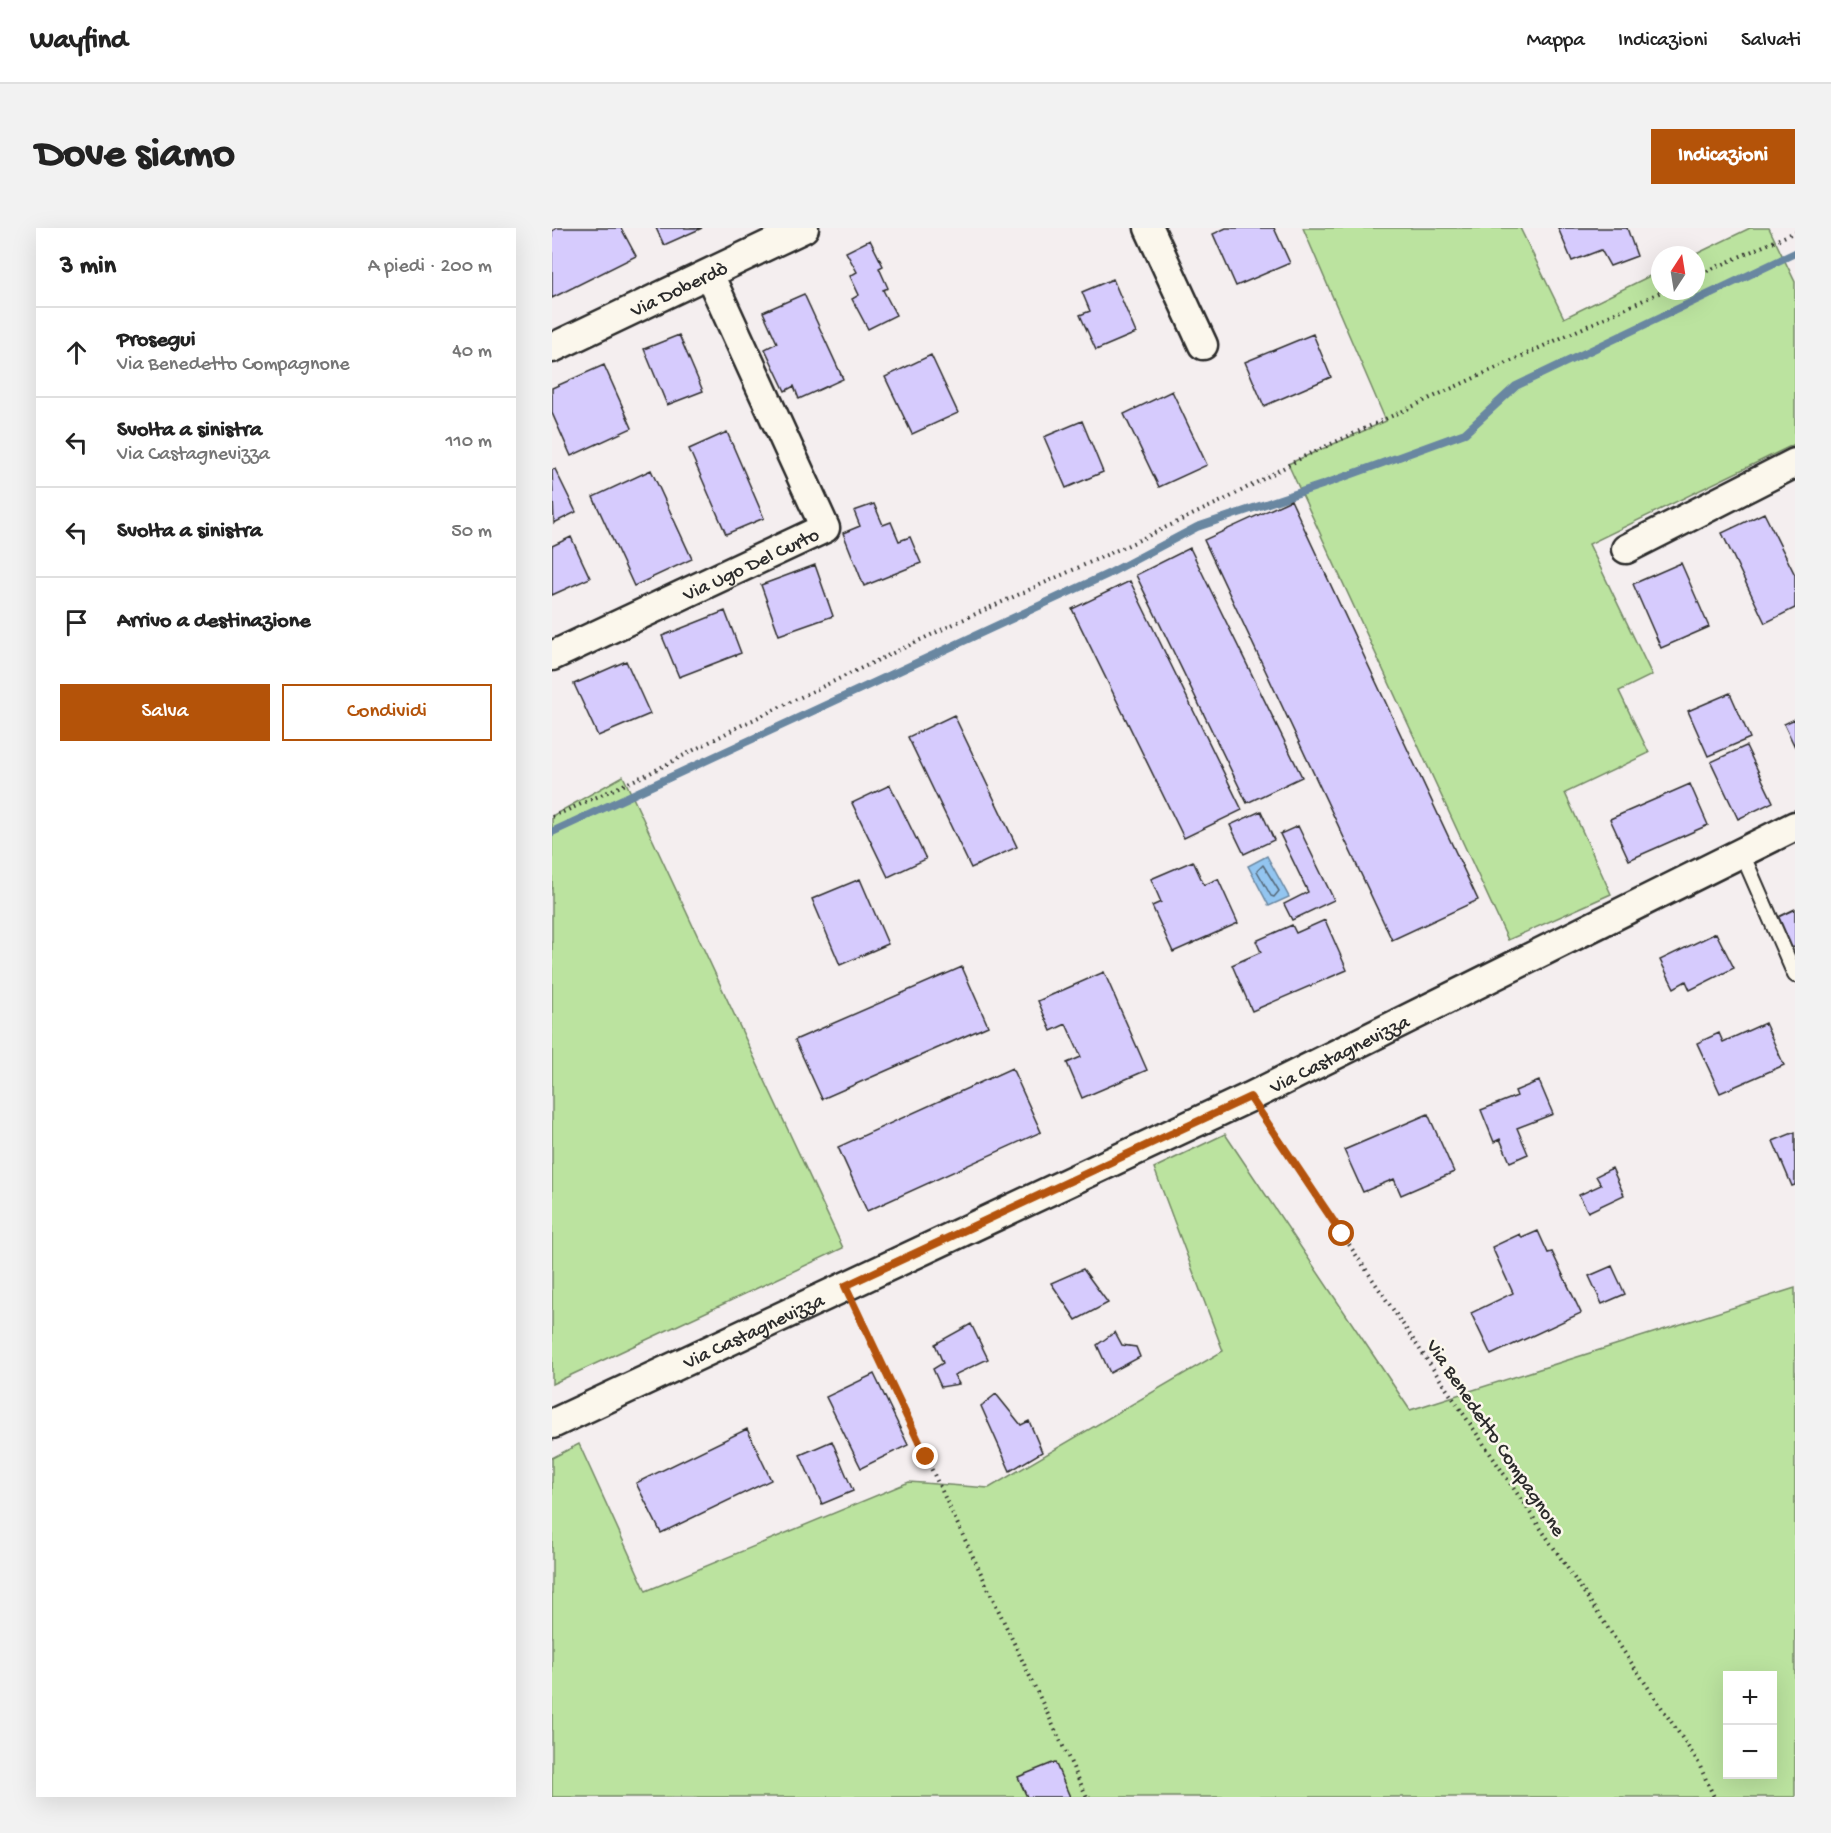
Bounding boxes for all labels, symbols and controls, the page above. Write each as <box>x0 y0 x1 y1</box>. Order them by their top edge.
text: Wayfind <box>30 25 127 58</box>
text: Mappa <box>1526 29 1585 54</box>
text: Indicazioni <box>1618 29 1708 54</box>
text: Salvati <box>1741 29 1801 54</box>
button: Indicazioni <box>1651 129 1795 184</box>
text: Dove siamo <box>36 132 235 181</box>
north arrow <box>1651 246 1705 300</box>
text: 3 min <box>60 252 116 283</box>
text: A piedi · 200 m <box>368 256 492 279</box>
street label: Via Doberdò <box>627 258 732 324</box>
text: Prosegui <box>117 328 195 354</box>
icon: ahead <box>60 336 93 369</box>
text: 40 m <box>452 341 492 364</box>
text: Via Benedetto Compagnone <box>117 354 350 377</box>
text: Svolta a sinistra <box>117 418 262 444</box>
icon: left <box>60 426 93 459</box>
text: 110 m <box>446 431 492 454</box>
text: Via Castagnevizza <box>117 444 270 467</box>
icon: left <box>60 516 93 549</box>
text: Svolta a sinistra <box>117 519 262 545</box>
text: 50 m <box>451 521 492 544</box>
street label: Via Ugo Del Curto <box>679 524 824 608</box>
icon: arrive <box>60 606 93 639</box>
text: Arrivo a destinazione <box>117 609 311 635</box>
button: Salva <box>60 684 270 741</box>
button: Condividi <box>282 684 492 741</box>
street label: Via Castagnevizza <box>1266 1011 1415 1101</box>
route start <box>1328 1220 1354 1246</box>
street label: Via Castagnevizza <box>679 1290 830 1376</box>
street label: Via Benedetto Compagnone <box>1419 1335 1569 1542</box>
route end <box>912 1443 938 1469</box>
map controls <box>1723 1671 1777 1779</box>
button: + <box>1723 1671 1777 1725</box>
button: − <box>1723 1725 1777 1779</box>

